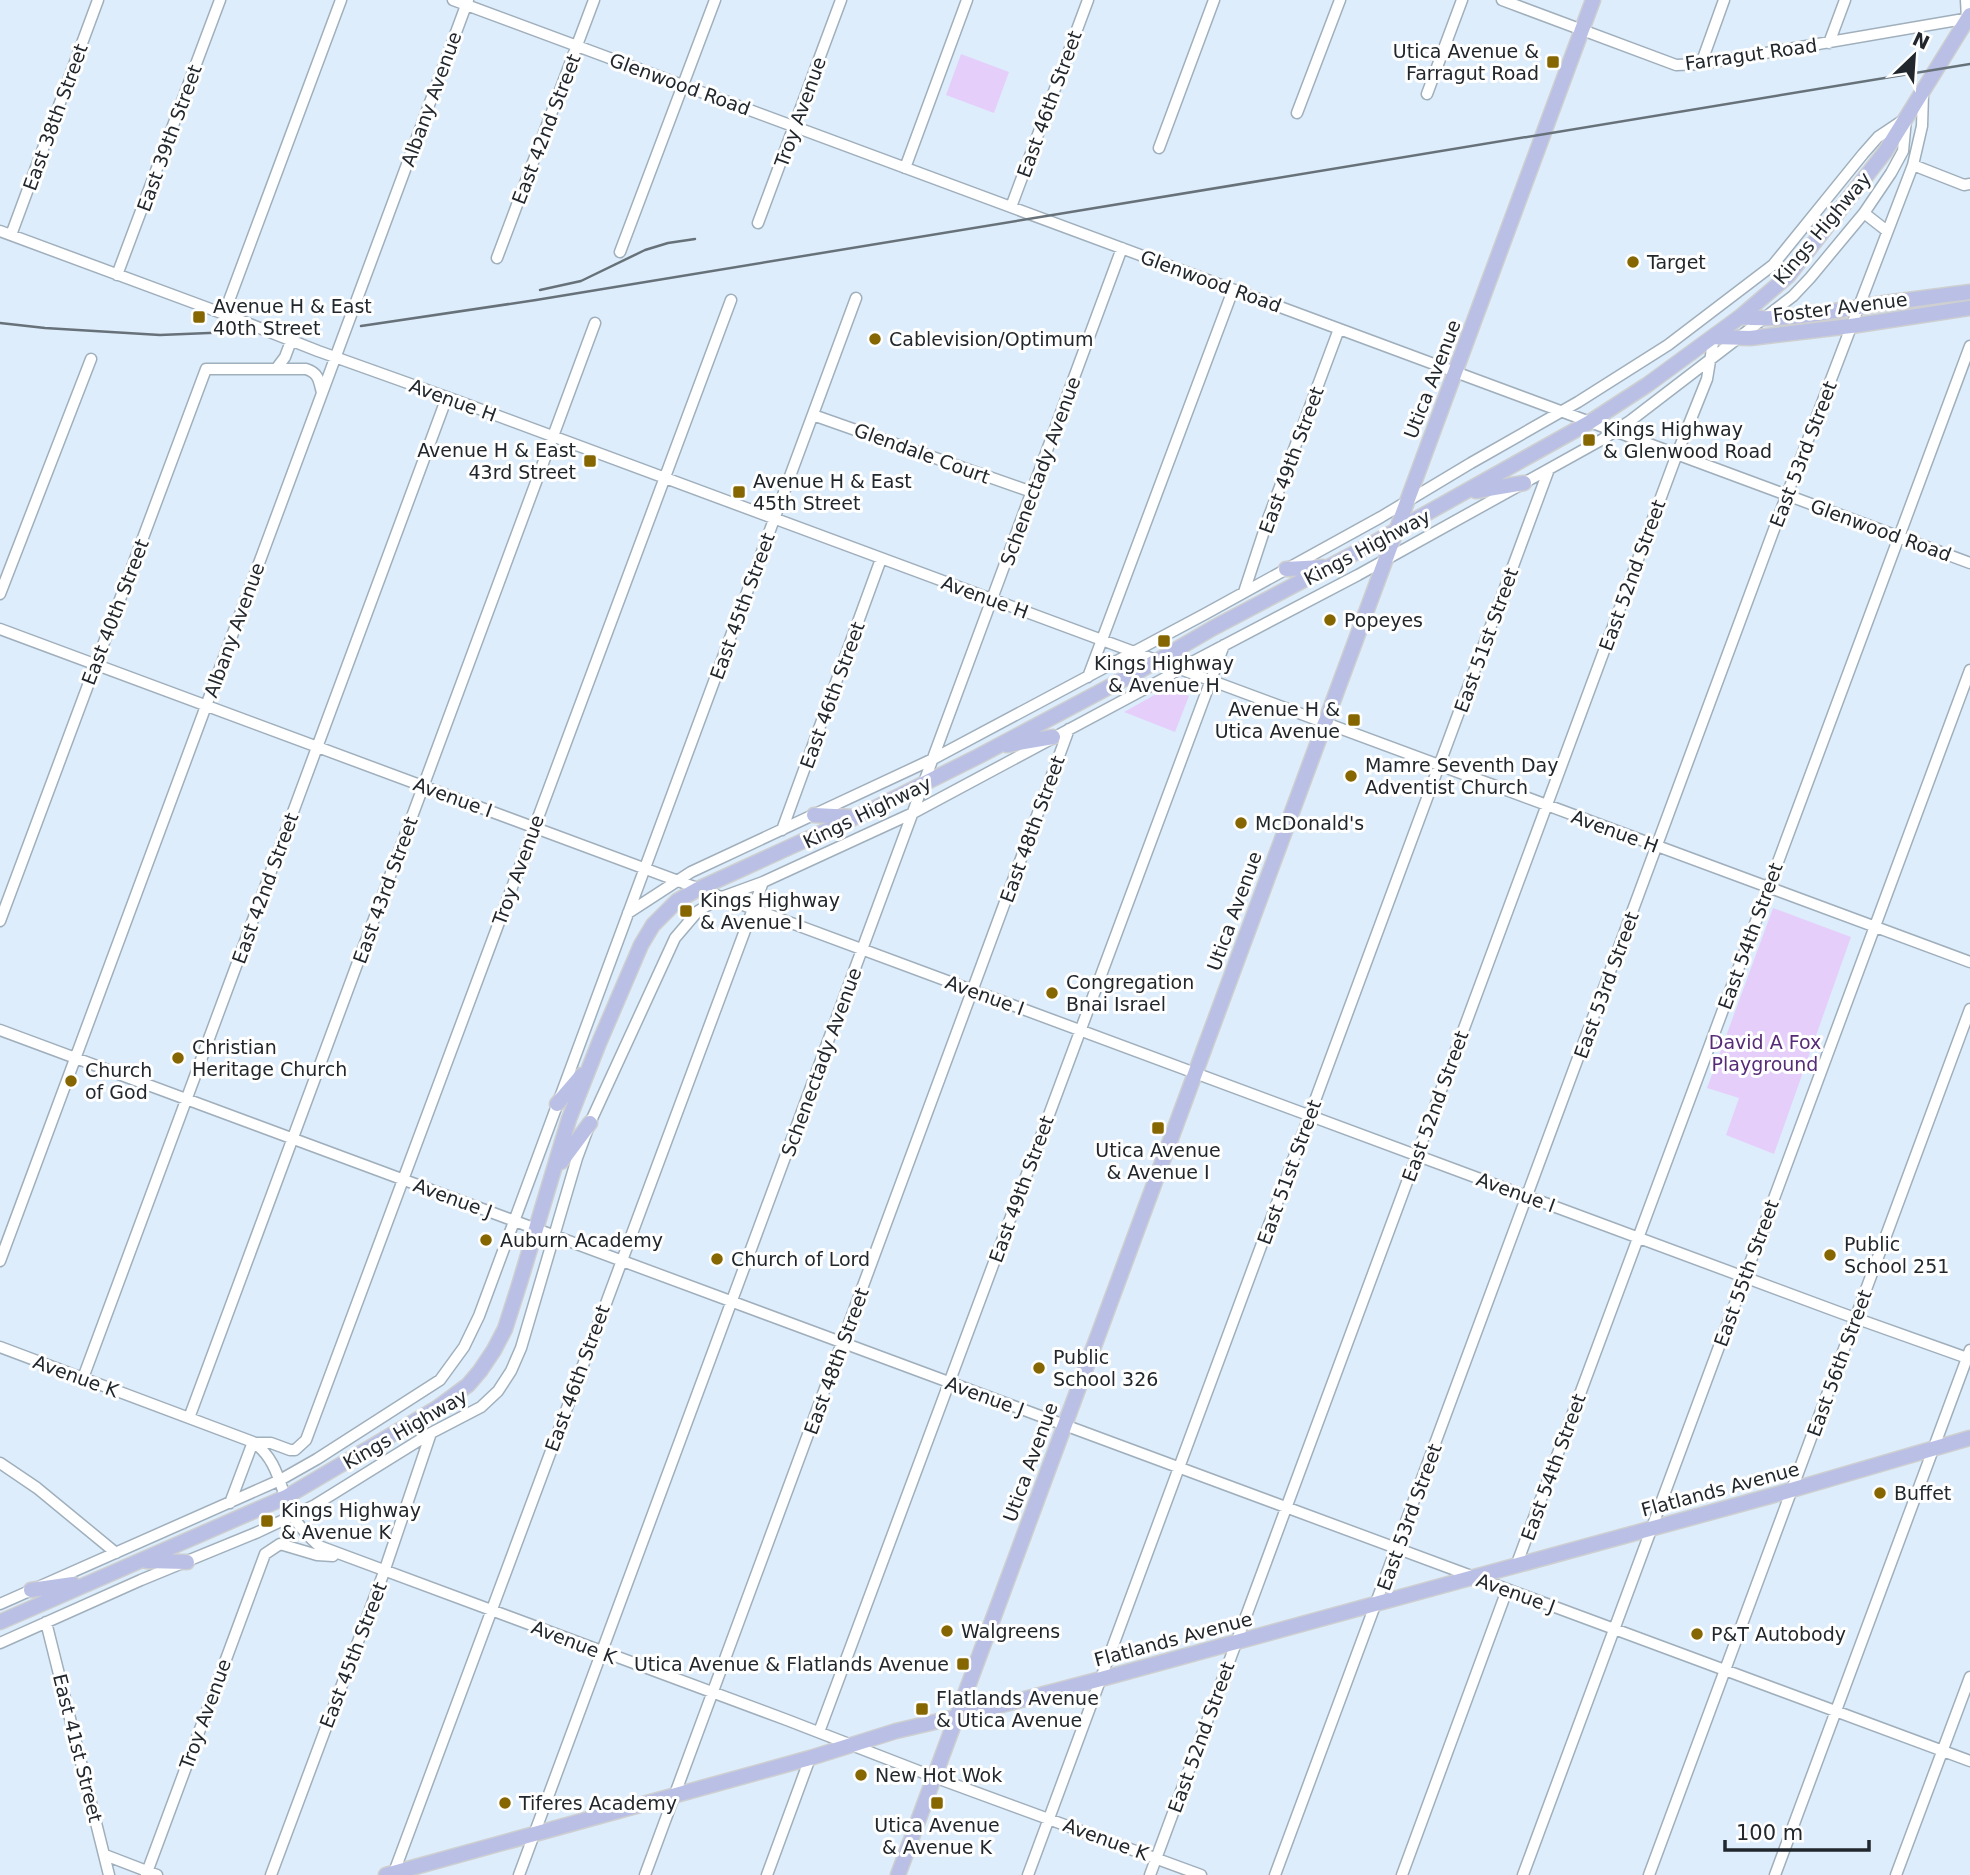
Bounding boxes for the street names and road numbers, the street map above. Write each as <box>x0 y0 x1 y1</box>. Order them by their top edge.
street label: East 46th Street <box>1012 28 1086 180</box>
street label: Albany Avenue <box>396 29 466 169</box>
street label: Farragut Road <box>1684 34 1818 74</box>
street label: East 38th Street <box>18 41 92 193</box>
street label: Glenwood Road <box>607 48 753 120</box>
street label: East 42nd Street <box>507 51 585 207</box>
street label: Troy Avenue <box>770 54 830 171</box>
street label: East 39th Street <box>132 62 206 214</box>
street label: Kings Highway <box>1769 167 1875 289</box>
street label: Glenwood Road <box>1138 245 1284 317</box>
street label: Foster Avenue <box>1771 288 1909 326</box>
street label: Utica Avenue <box>1399 317 1465 441</box>
street label: Avenue H <box>407 374 499 426</box>
street label: Schenectady Avenue <box>996 374 1084 568</box>
street label: East 53rd Street <box>1765 378 1841 530</box>
street label: East 49th Street <box>1254 384 1328 536</box>
street label: Glendale Court <box>851 418 993 488</box>
street label: Glenwood Road <box>1808 494 1954 566</box>
street label: East 52nd Street <box>1594 496 1670 654</box>
street label: Kings Highway <box>1300 504 1434 590</box>
street label: East 45th Street <box>705 530 779 682</box>
street label: East 40th Street <box>77 536 153 688</box>
street label: Albany Avenue <box>199 560 269 700</box>
street label: East 51st Street <box>1450 565 1522 715</box>
street label: Avenue H <box>939 571 1031 623</box>
street label: East 46th Street <box>795 619 869 771</box>
street label: East 48th Street <box>995 753 1069 905</box>
street label: Kings Highway <box>799 771 935 853</box>
street label: Avenue I <box>411 773 495 821</box>
street label: Avenue H <box>1569 805 1661 857</box>
street label: East 42nd Street <box>227 809 303 967</box>
street label: Troy Avenue <box>488 812 548 929</box>
street label: East 43rd Street <box>348 814 422 966</box>
street label: Utica Avenue <box>1202 848 1266 974</box>
street label: East 54th Street <box>1713 860 1787 1012</box>
street label: East 53rd Street <box>1569 909 1643 1061</box>
street label: Schenectady Avenue <box>777 965 865 1159</box>
street label: Avenue I <box>943 971 1027 1019</box>
street label: East 52nd Street <box>1397 1027 1473 1185</box>
street label: East 51st Street <box>1253 1097 1325 1247</box>
street label: East 49th Street <box>984 1113 1058 1265</box>
street label: Avenue I <box>1474 1168 1558 1216</box>
street label: Avenue J <box>411 1174 495 1222</box>
street label: East 55th Street <box>1709 1197 1783 1349</box>
street label: East 48th Street <box>799 1285 873 1437</box>
street label: East 56th Street <box>1802 1287 1876 1439</box>
street label: East 46th Street <box>540 1302 614 1454</box>
street label: Avenue K <box>30 1350 122 1402</box>
street label: Avenue J <box>943 1372 1027 1420</box>
street label: Kings Highway <box>339 1385 471 1473</box>
street label: East 54th Street <box>1516 1391 1590 1543</box>
street label: Utica Avenue <box>998 1399 1062 1525</box>
street label: East 53rd Street <box>1372 1441 1446 1593</box>
street label: Flatlands Avenue <box>1638 1457 1802 1521</box>
street label: Avenue J <box>1474 1569 1558 1617</box>
street label: East 45th Street <box>315 1579 391 1731</box>
street label: Flatlands Avenue <box>1091 1607 1255 1671</box>
street label: Avenue K <box>528 1616 620 1668</box>
street label: Troy Avenue <box>175 1656 235 1773</box>
street label: East 52nd Street <box>1163 1658 1239 1816</box>
street label: East 41st Street <box>49 1671 107 1825</box>
street label: Avenue K <box>1060 1813 1152 1865</box>

